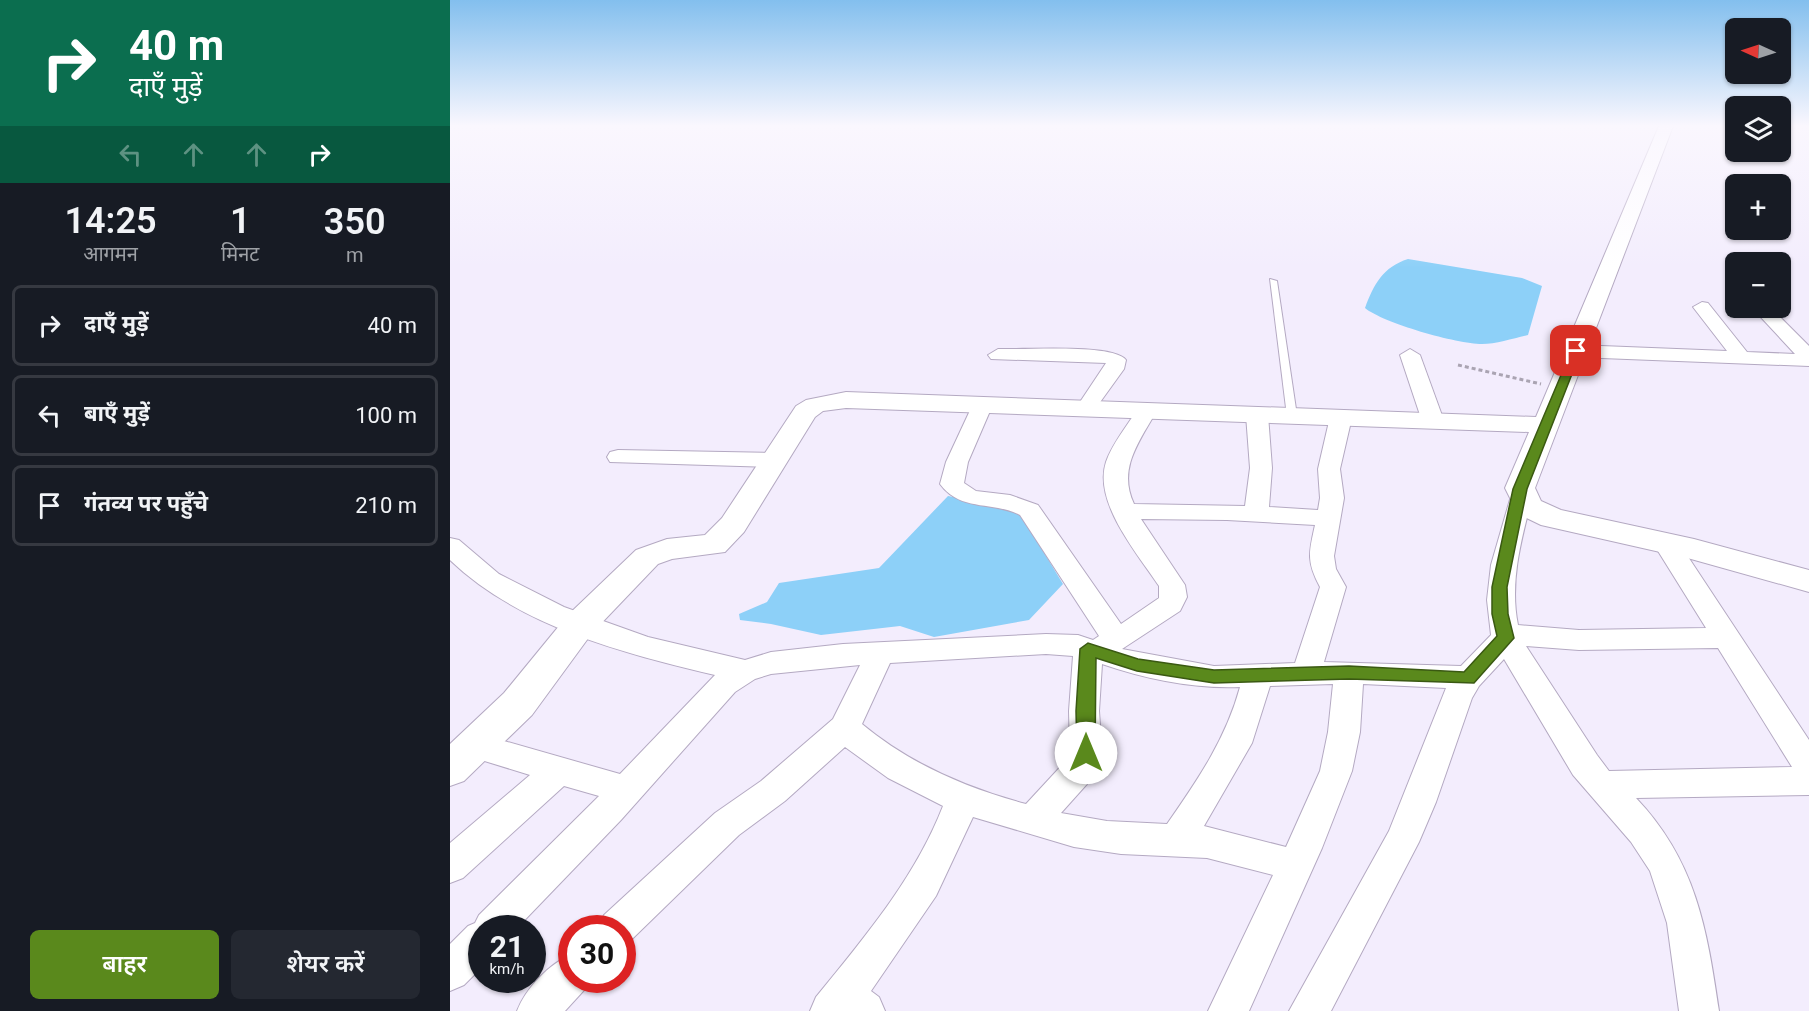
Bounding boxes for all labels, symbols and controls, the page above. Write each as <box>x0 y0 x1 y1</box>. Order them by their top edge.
north arrow <box>1725 18 1791 84</box>
map controls <box>1725 18 1791 318</box>
text: 40 m <box>129 21 224 70</box>
icon: right <box>30 24 108 102</box>
text: दाएँ मुड़ें <box>129 71 203 103</box>
button: layers <box>1725 96 1791 162</box>
icon: left <box>114 138 147 171</box>
icon: ahead <box>177 138 210 171</box>
icon: ahead <box>240 138 273 171</box>
icon: right <box>303 138 336 171</box>
button: + <box>1725 174 1791 240</box>
text: 14:25 <box>64 200 157 242</box>
text: 1 <box>230 200 250 242</box>
text: 350 <box>324 201 386 243</box>
text: आगमन <box>83 242 138 266</box>
text: मिनट <box>221 242 259 266</box>
text: m <box>346 243 363 267</box>
button: − <box>1725 252 1791 318</box>
icon: right <box>33 309 66 342</box>
text: दाएँ मुड़ें <box>84 311 149 336</box>
text: 40 m <box>368 313 417 338</box>
pin <box>1550 325 1601 376</box>
icon: arrive <box>1559 334 1592 367</box>
icon: left <box>33 399 66 432</box>
text: बाएँ मुड़ें <box>84 401 150 426</box>
text: 100 m <box>355 403 417 428</box>
icon: arrive <box>33 489 66 522</box>
text: गंतव्य पर पहुँचे <box>84 491 208 516</box>
text: 210 m <box>355 493 417 518</box>
position arrow <box>1054 721 1118 785</box>
speed limit sign: 30 <box>558 915 636 993</box>
text: 21 <box>490 929 524 964</box>
button: बाहर <box>30 930 219 999</box>
button: शेयर करें <box>231 930 420 999</box>
text: km/h <box>489 960 525 978</box>

